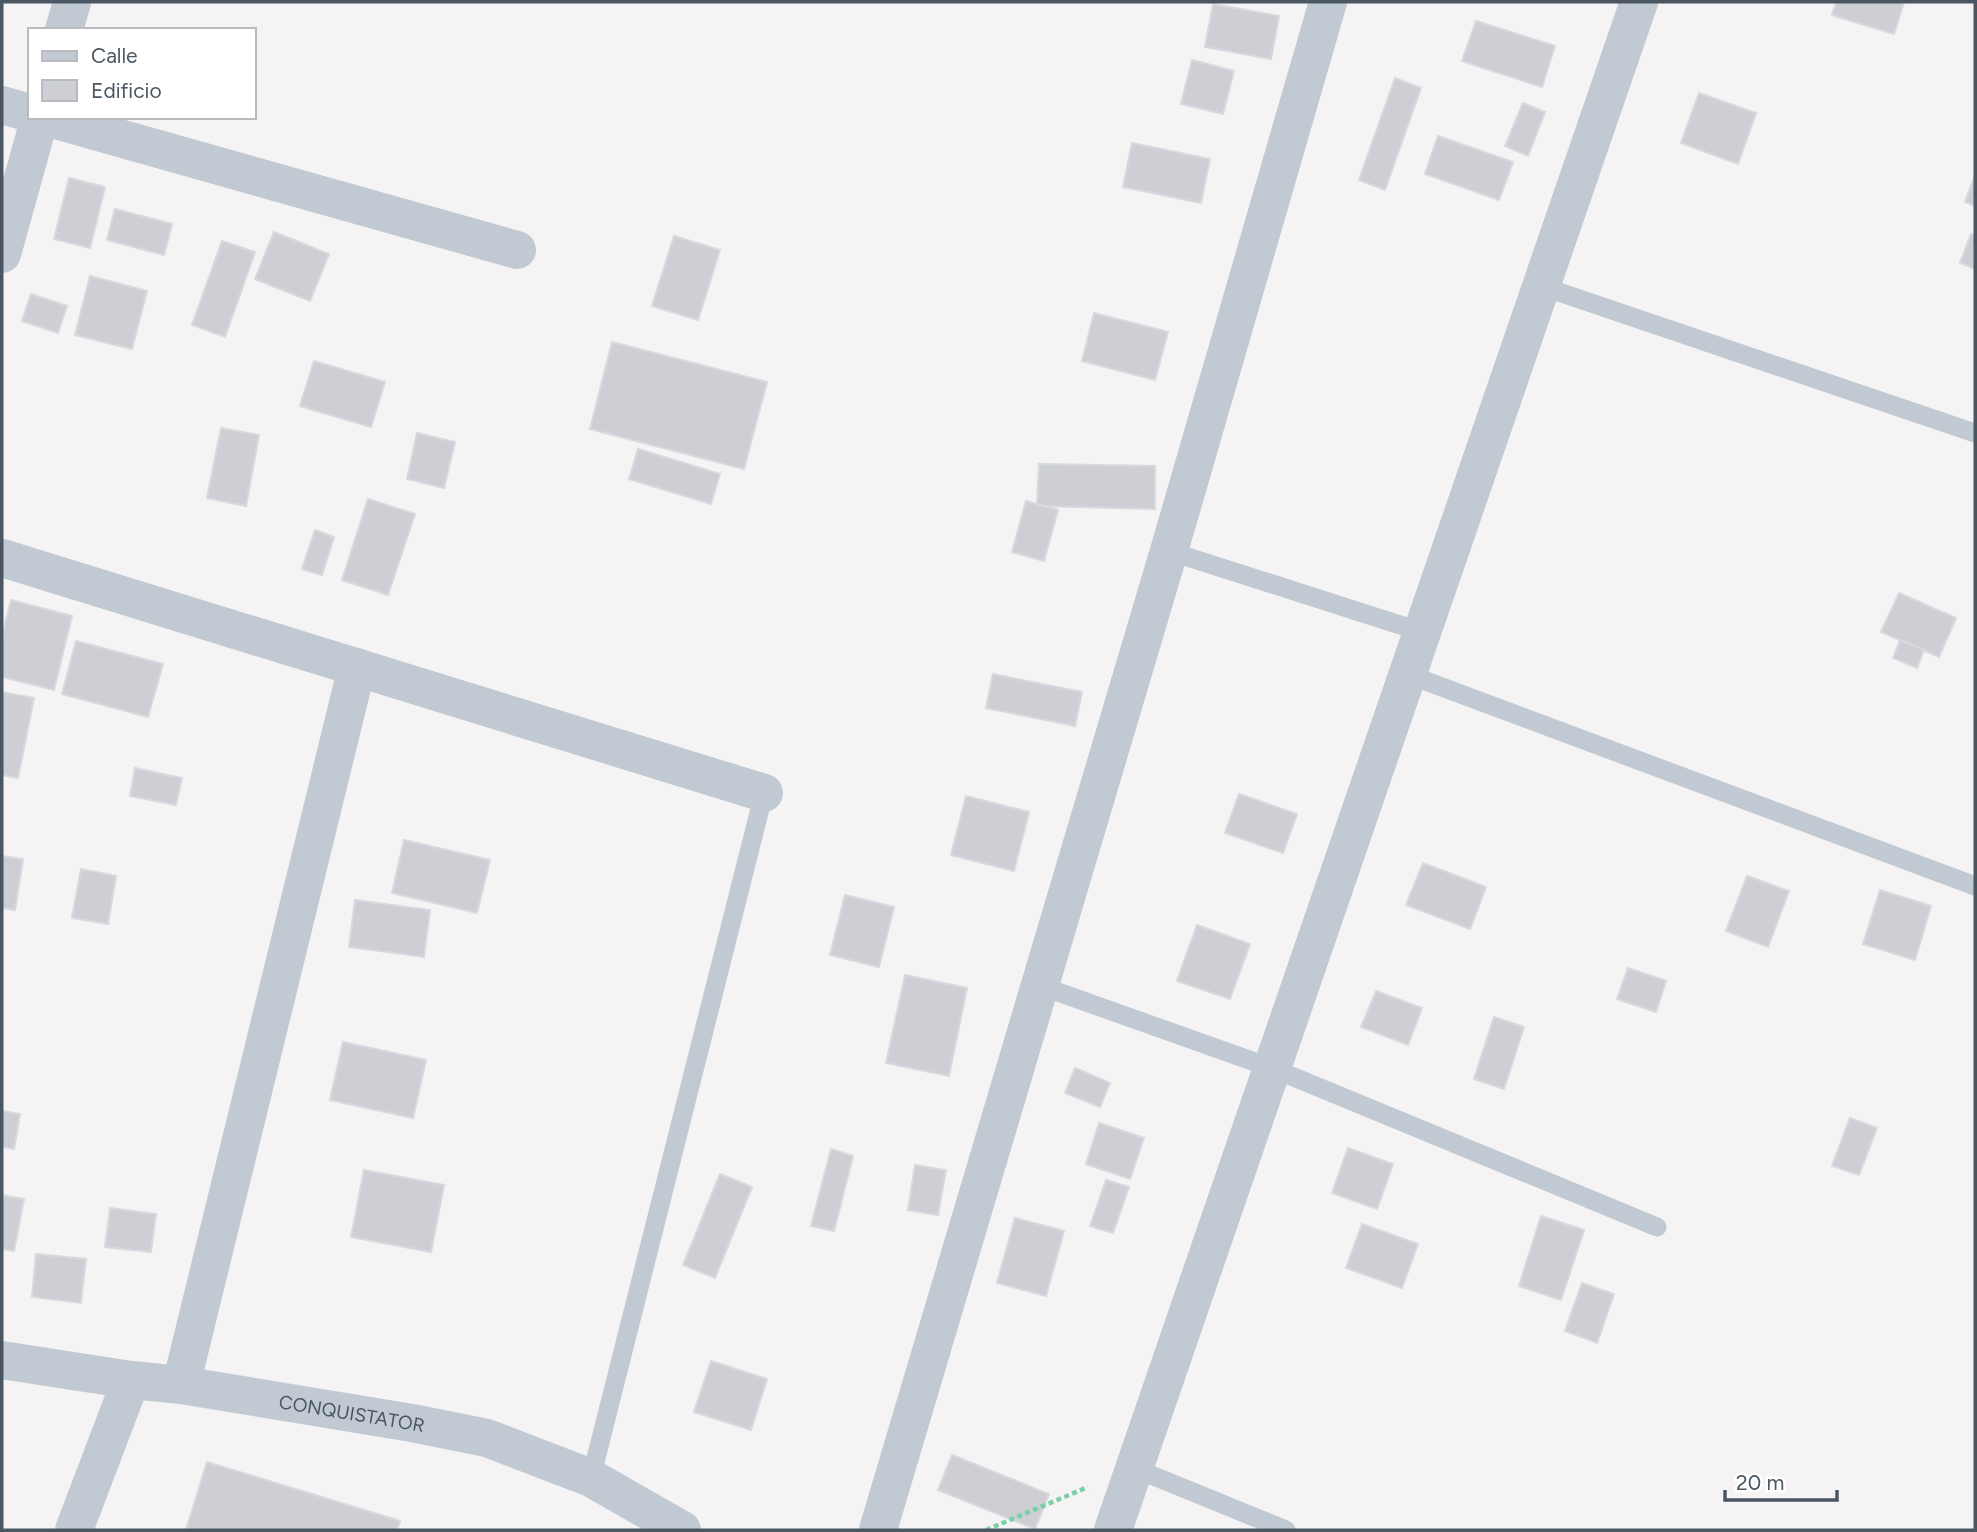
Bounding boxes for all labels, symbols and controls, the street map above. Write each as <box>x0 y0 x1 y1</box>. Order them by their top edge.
legend <box>28 28 256 119</box>
text: Calle <box>91 43 138 68</box>
text: Edificio <box>91 78 162 103</box>
street label: CONQUISTATOR <box>277 1390 427 1437</box>
scale bar <box>1725 1458 1837 1502</box>
text: 20 m <box>1736 1470 1784 1495</box>

